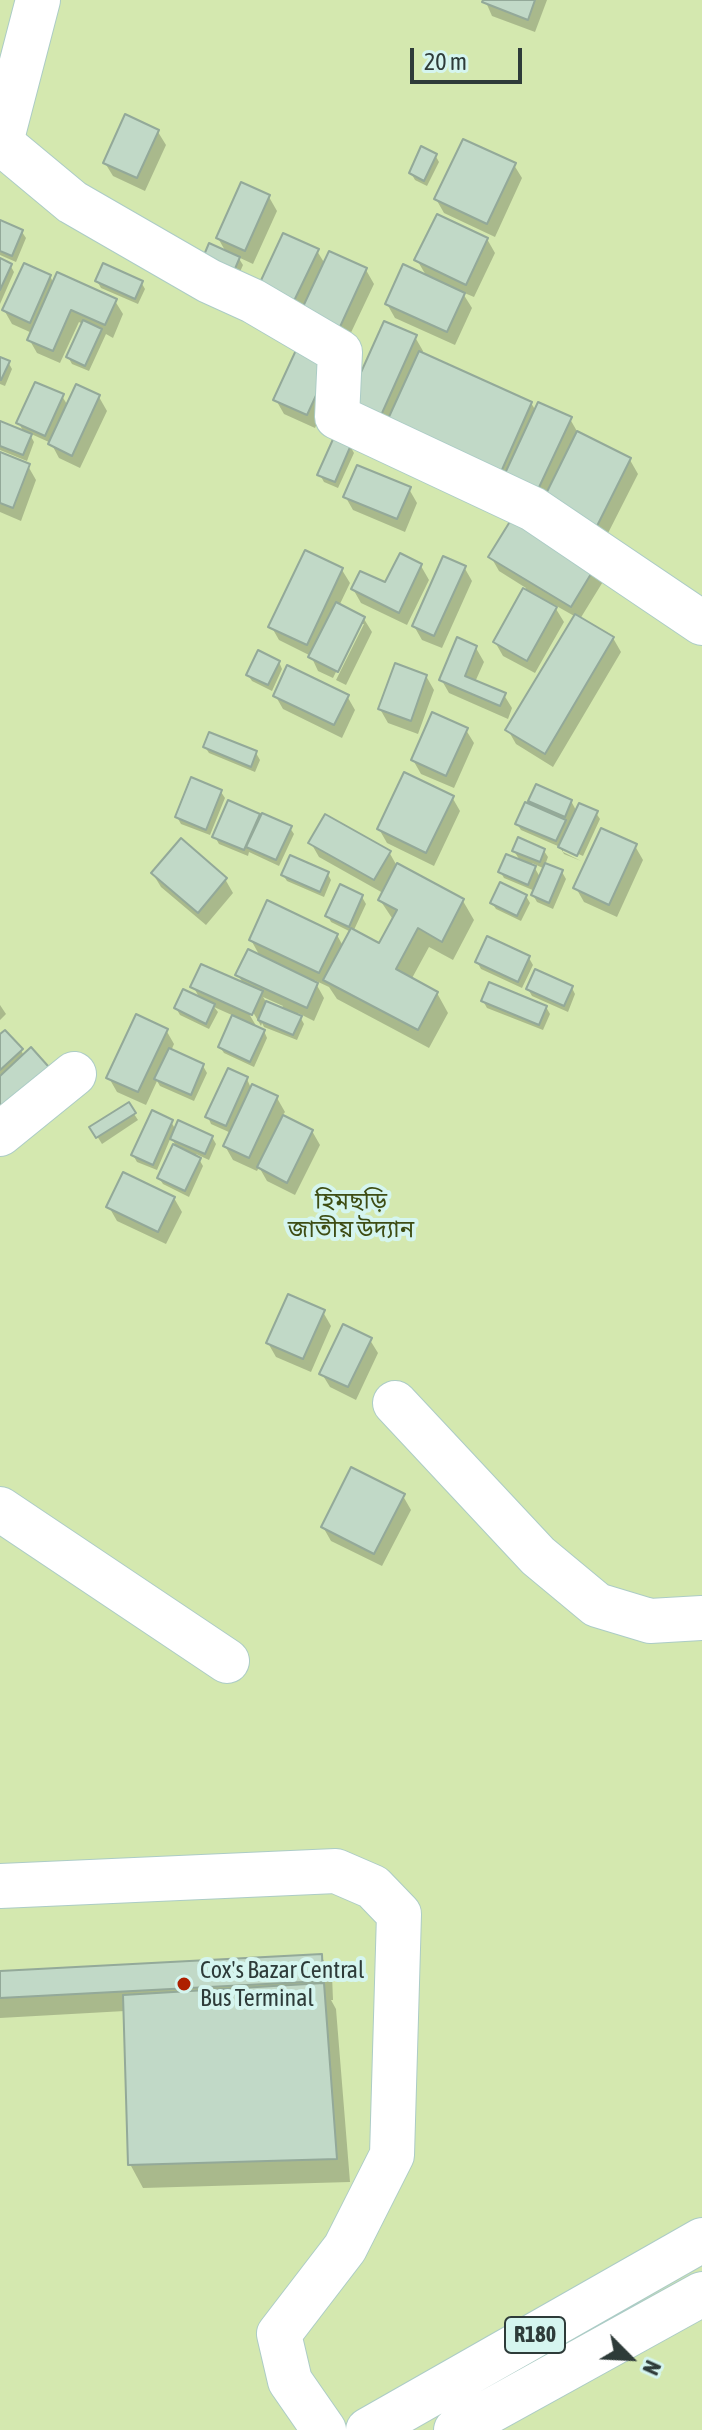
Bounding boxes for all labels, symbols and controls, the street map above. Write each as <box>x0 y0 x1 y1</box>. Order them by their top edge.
scale bar <box>414 32 526 82</box>
text: 20 m <box>424 48 467 75</box>
park label: হিমছড়ি জাতীয় উদ্যান <box>288 1187 414 1243</box>
place label: Cox's Bazar Central Bus Terminal <box>200 1956 364 2012</box>
marker: Cox's Bazar Central Bus Terminal <box>175 1975 193 1993</box>
road number: R180 <box>505 2317 565 2353</box>
north arrow <box>590 2318 670 2398</box>
text: N <box>637 2357 666 2379</box>

